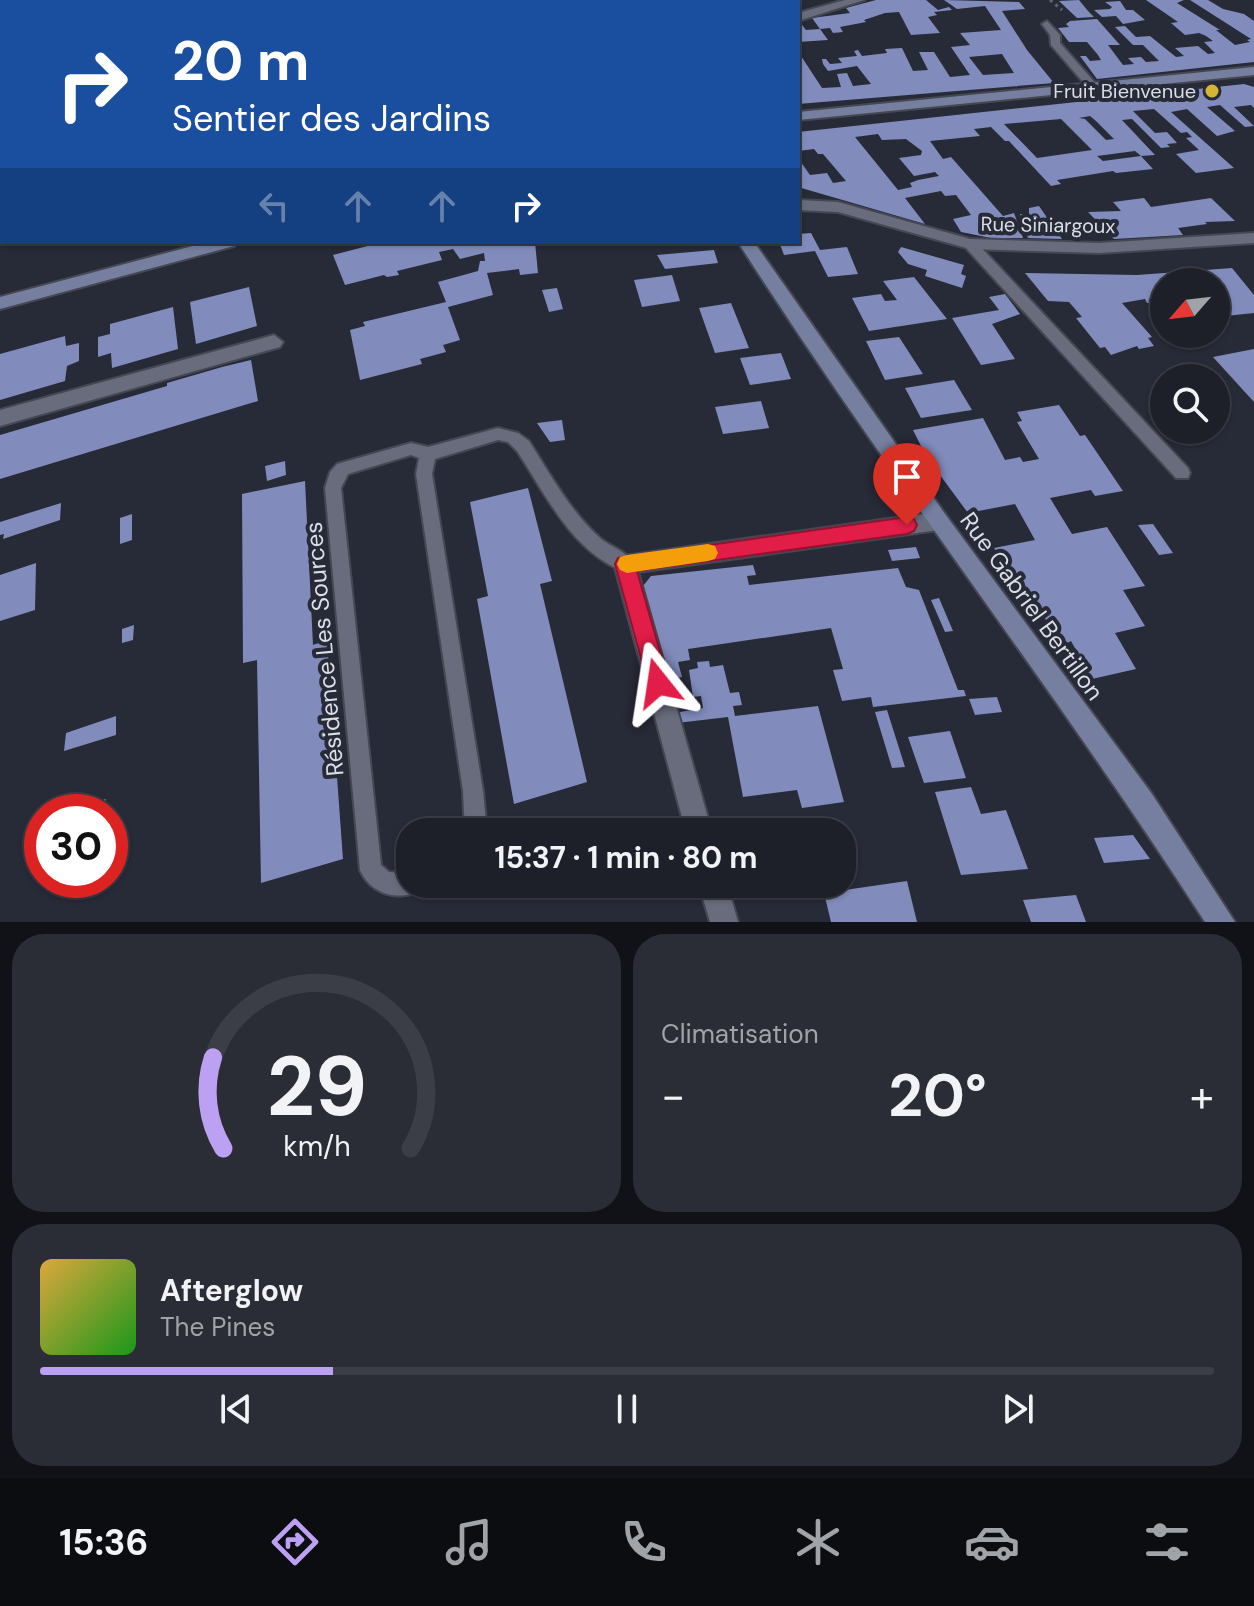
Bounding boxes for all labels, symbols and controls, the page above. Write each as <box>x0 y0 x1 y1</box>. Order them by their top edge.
text: 20 m <box>172 24 309 97</box>
icon: right <box>40 32 144 136</box>
place label: Fruit Bienvenue <box>1053 78 1196 104</box>
marker: Fruit Bienvenue <box>1203 82 1221 100</box>
text: Sentier des Jardins <box>172 95 491 142</box>
icon: left <box>252 184 296 228</box>
icon: ahead <box>336 184 380 228</box>
icon: ahead <box>420 184 464 228</box>
icon: right <box>504 184 548 228</box>
street label: Rue Siniargoux <box>980 211 1116 239</box>
north arrow <box>1150 268 1230 348</box>
map controls <box>1150 268 1230 444</box>
button: search <box>1150 364 1230 444</box>
pin <box>873 443 941 525</box>
icon: arrive <box>885 455 929 499</box>
street label: Rue Gabriel Bertillon <box>953 506 1111 706</box>
street label: Résidence Les Sources <box>297 521 351 777</box>
position arrow <box>616 641 700 725</box>
speed limit sign: 30 <box>24 794 128 898</box>
text: 15:37 · 1 min · 80 m <box>495 838 757 877</box>
text: Climatisation <box>661 1017 819 1051</box>
text: 29 <box>266 1032 367 1141</box>
text: 20° <box>888 1056 987 1135</box>
text: − <box>661 1067 685 1125</box>
text: + <box>1190 1067 1214 1125</box>
text: km/h <box>283 1128 350 1165</box>
text: Afterglow <box>160 1271 303 1310</box>
text: The Pines <box>160 1310 275 1344</box>
icon: previous <box>214 1387 258 1431</box>
icon: pause <box>605 1387 649 1431</box>
icon: next <box>996 1387 1040 1431</box>
icon: directions <box>267 1514 323 1570</box>
icon: music <box>441 1514 497 1570</box>
icon: phone <box>616 1514 672 1570</box>
icon: climate <box>790 1514 846 1570</box>
icon: car <box>964 1514 1020 1570</box>
icon: filters <box>1139 1514 1195 1570</box>
text: 15:36 <box>59 1519 148 1566</box>

